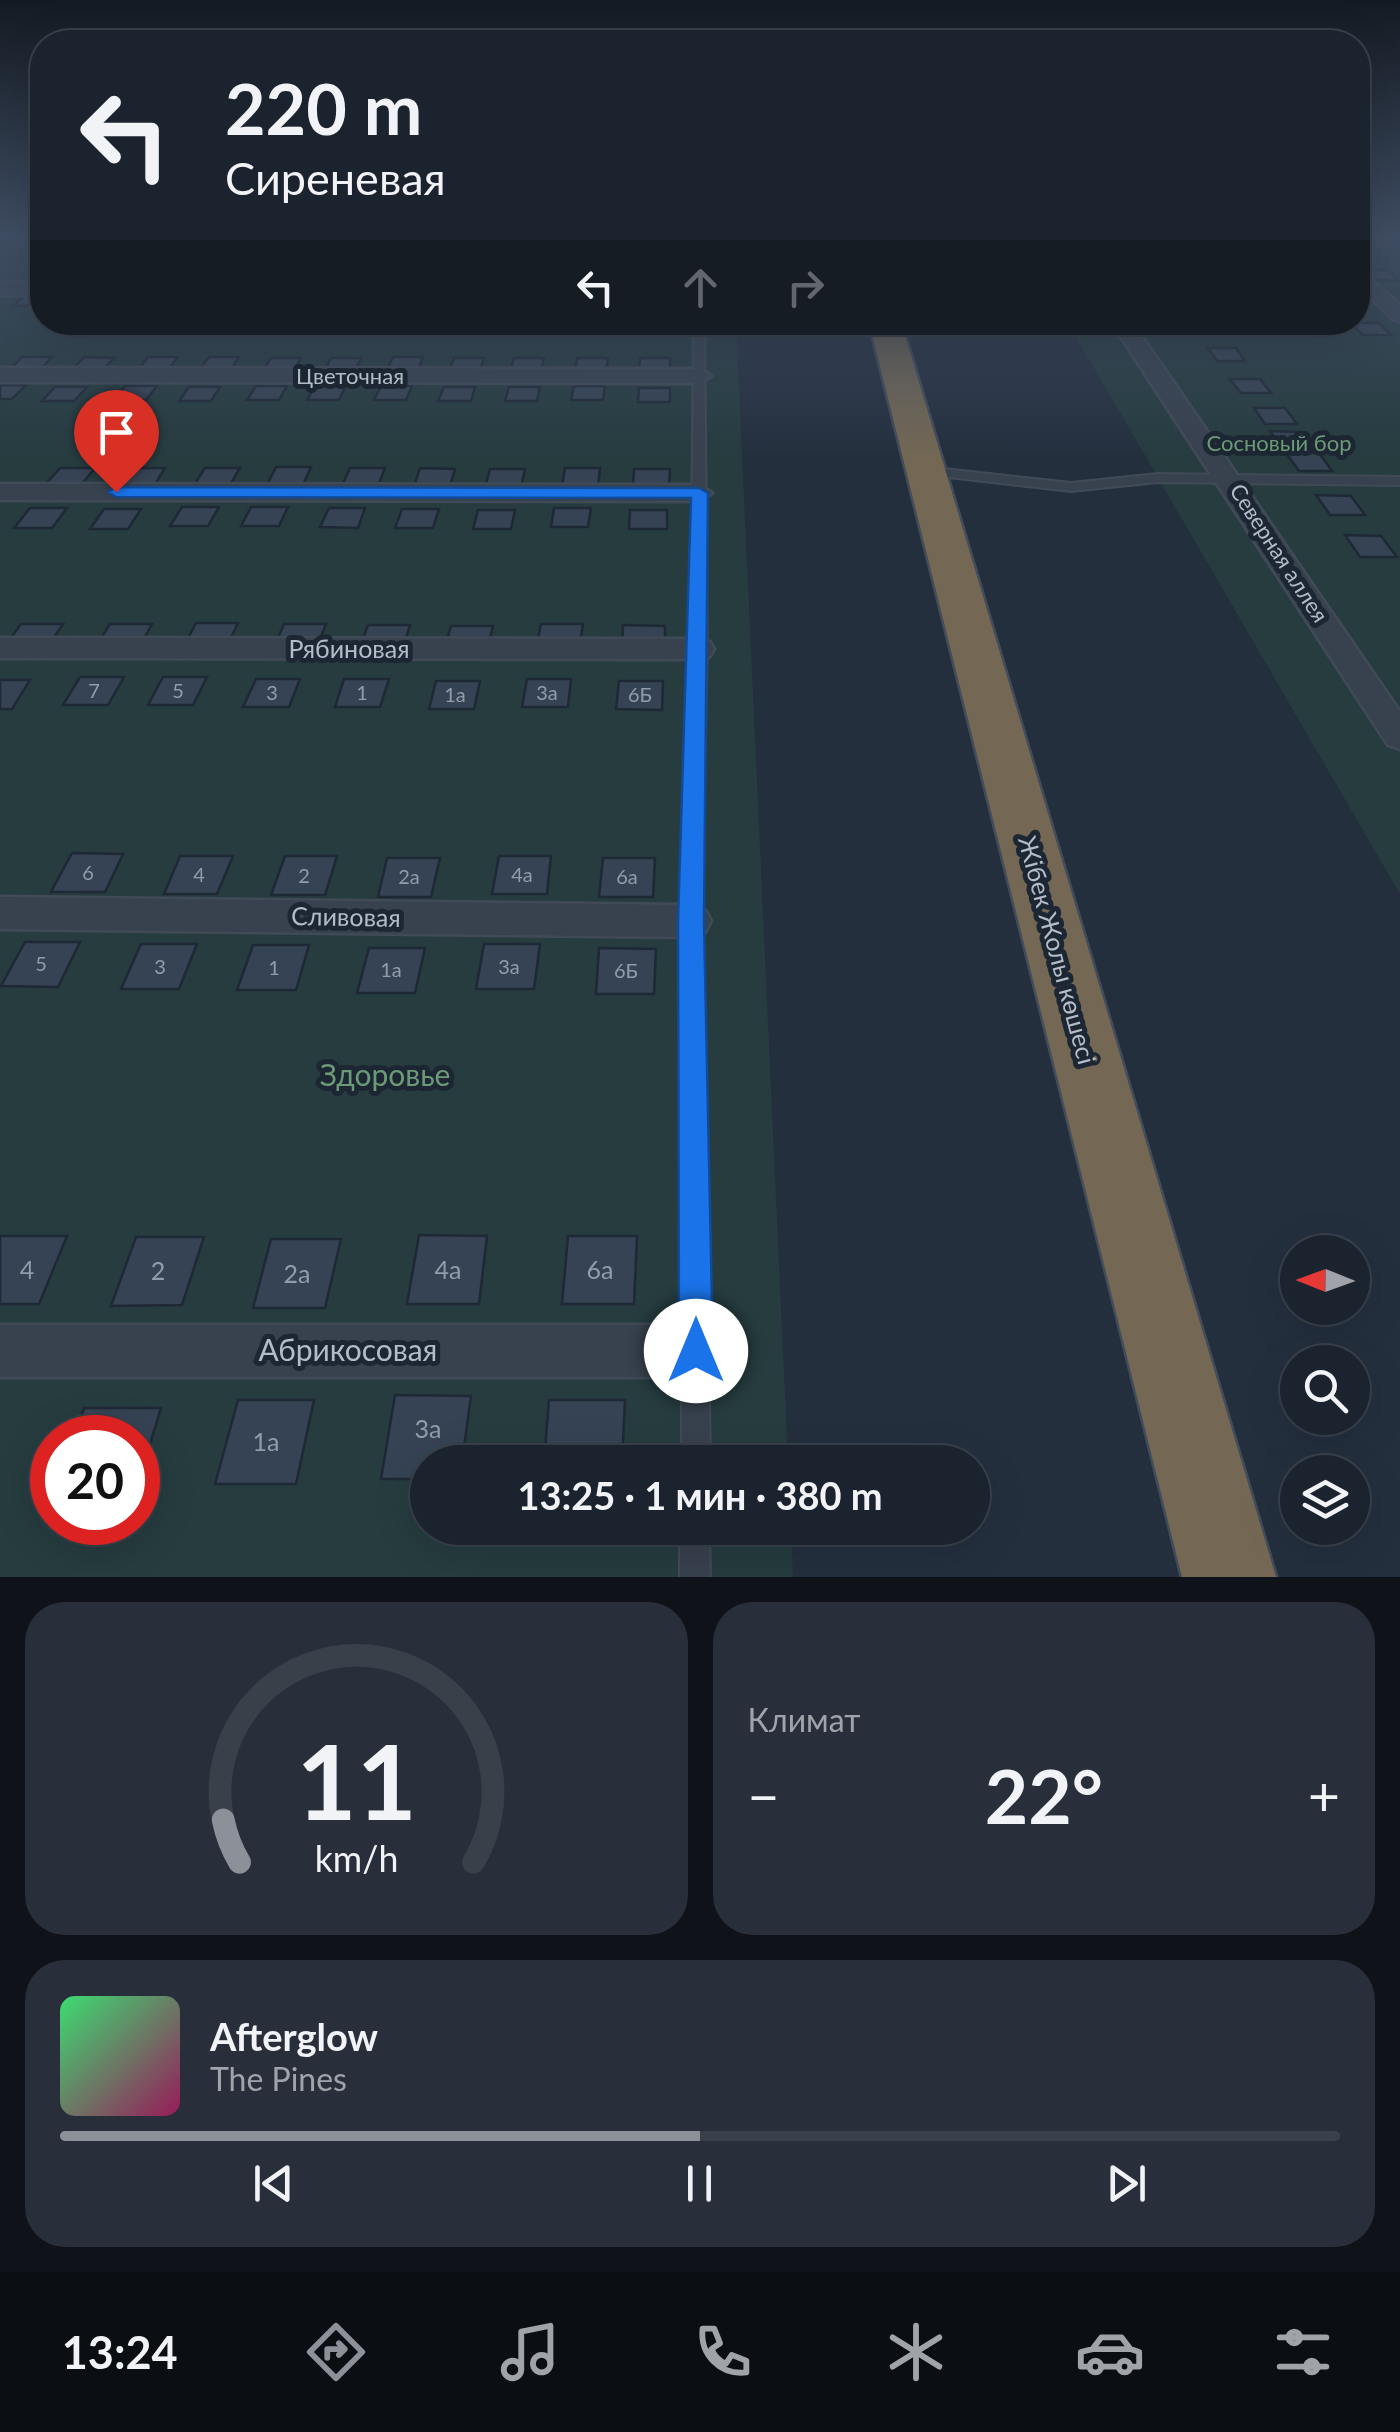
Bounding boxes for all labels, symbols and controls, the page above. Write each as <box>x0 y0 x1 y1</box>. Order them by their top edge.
text: 220 m <box>225 66 422 150</box>
icon: left <box>60 70 190 200</box>
text: Сиреневая <box>225 151 446 205</box>
icon: left <box>568 260 623 315</box>
icon: ahead <box>673 260 728 315</box>
icon: right <box>778 260 833 315</box>
street label: Цветочная <box>296 362 404 389</box>
pin <box>74 390 159 493</box>
icon: arrive <box>89 405 144 460</box>
park label: Сосновый бор <box>1206 429 1352 456</box>
street label: Северная аллея <box>1225 478 1334 627</box>
street label: Рябиновая <box>288 633 410 663</box>
house number: 7 <box>88 678 100 702</box>
house number: 5 <box>172 678 184 702</box>
house number: 3 <box>266 680 278 704</box>
house number: 1 <box>356 680 368 704</box>
house number: 3а <box>536 680 558 704</box>
house number: 1а <box>444 682 466 706</box>
house number: 6Б <box>628 682 652 706</box>
street label: Жібек Жолы көшесі <box>1013 832 1103 1067</box>
house number: 6 <box>82 860 94 884</box>
house number: 4 <box>193 862 205 886</box>
house number: 4а <box>511 862 533 886</box>
house number: 2 <box>298 863 310 887</box>
house number: 2а <box>398 864 420 888</box>
house number: 6а <box>616 864 638 888</box>
street label: Сливовая <box>291 900 401 932</box>
house number: 5 <box>35 951 47 975</box>
house number: 3 <box>154 954 166 978</box>
house number: 3а <box>498 954 520 978</box>
house number: 1 <box>268 955 280 979</box>
house number: 1а <box>380 957 402 981</box>
house number: 6Б <box>614 958 638 982</box>
park label: Здоровье <box>320 1056 450 1092</box>
north arrow <box>1280 1235 1370 1325</box>
map controls <box>1280 1235 1370 1545</box>
house number: 4 <box>20 1254 34 1284</box>
house number: 4а <box>435 1254 461 1284</box>
house number: 6а <box>587 1254 613 1284</box>
house number: 2 <box>151 1255 165 1285</box>
house number: 2а <box>284 1258 310 1288</box>
position arrow <box>644 1299 748 1403</box>
street label: Абрикосовая <box>259 1331 437 1367</box>
button: search <box>1280 1345 1370 1435</box>
house number: 3а <box>415 1413 441 1443</box>
speed limit sign: 20 <box>30 1415 160 1545</box>
house number: 1а <box>253 1426 279 1456</box>
button: layers <box>1280 1455 1370 1545</box>
text: 13:25 · 1 мин · 380 m <box>517 1472 883 1518</box>
text: Климат <box>748 1700 860 1739</box>
text: 11 <box>296 1717 417 1842</box>
text: 22° <box>985 1750 1103 1840</box>
text: − <box>748 1762 779 1828</box>
text: + <box>1308 1762 1340 1828</box>
text: km/h <box>314 1837 398 1880</box>
text: Afterglow <box>210 2013 378 2059</box>
text: The Pines <box>210 2059 347 2098</box>
icon: previous <box>246 2156 301 2211</box>
icon: pause <box>672 2156 727 2211</box>
icon: next <box>1099 2156 1154 2211</box>
icon: directions <box>301 2317 371 2387</box>
icon: music <box>495 2317 565 2387</box>
icon: phone <box>688 2317 758 2387</box>
icon: climate <box>881 2317 951 2387</box>
icon: car <box>1075 2317 1145 2387</box>
icon: filters <box>1268 2317 1338 2387</box>
text: 13:24 <box>62 2325 178 2379</box>

